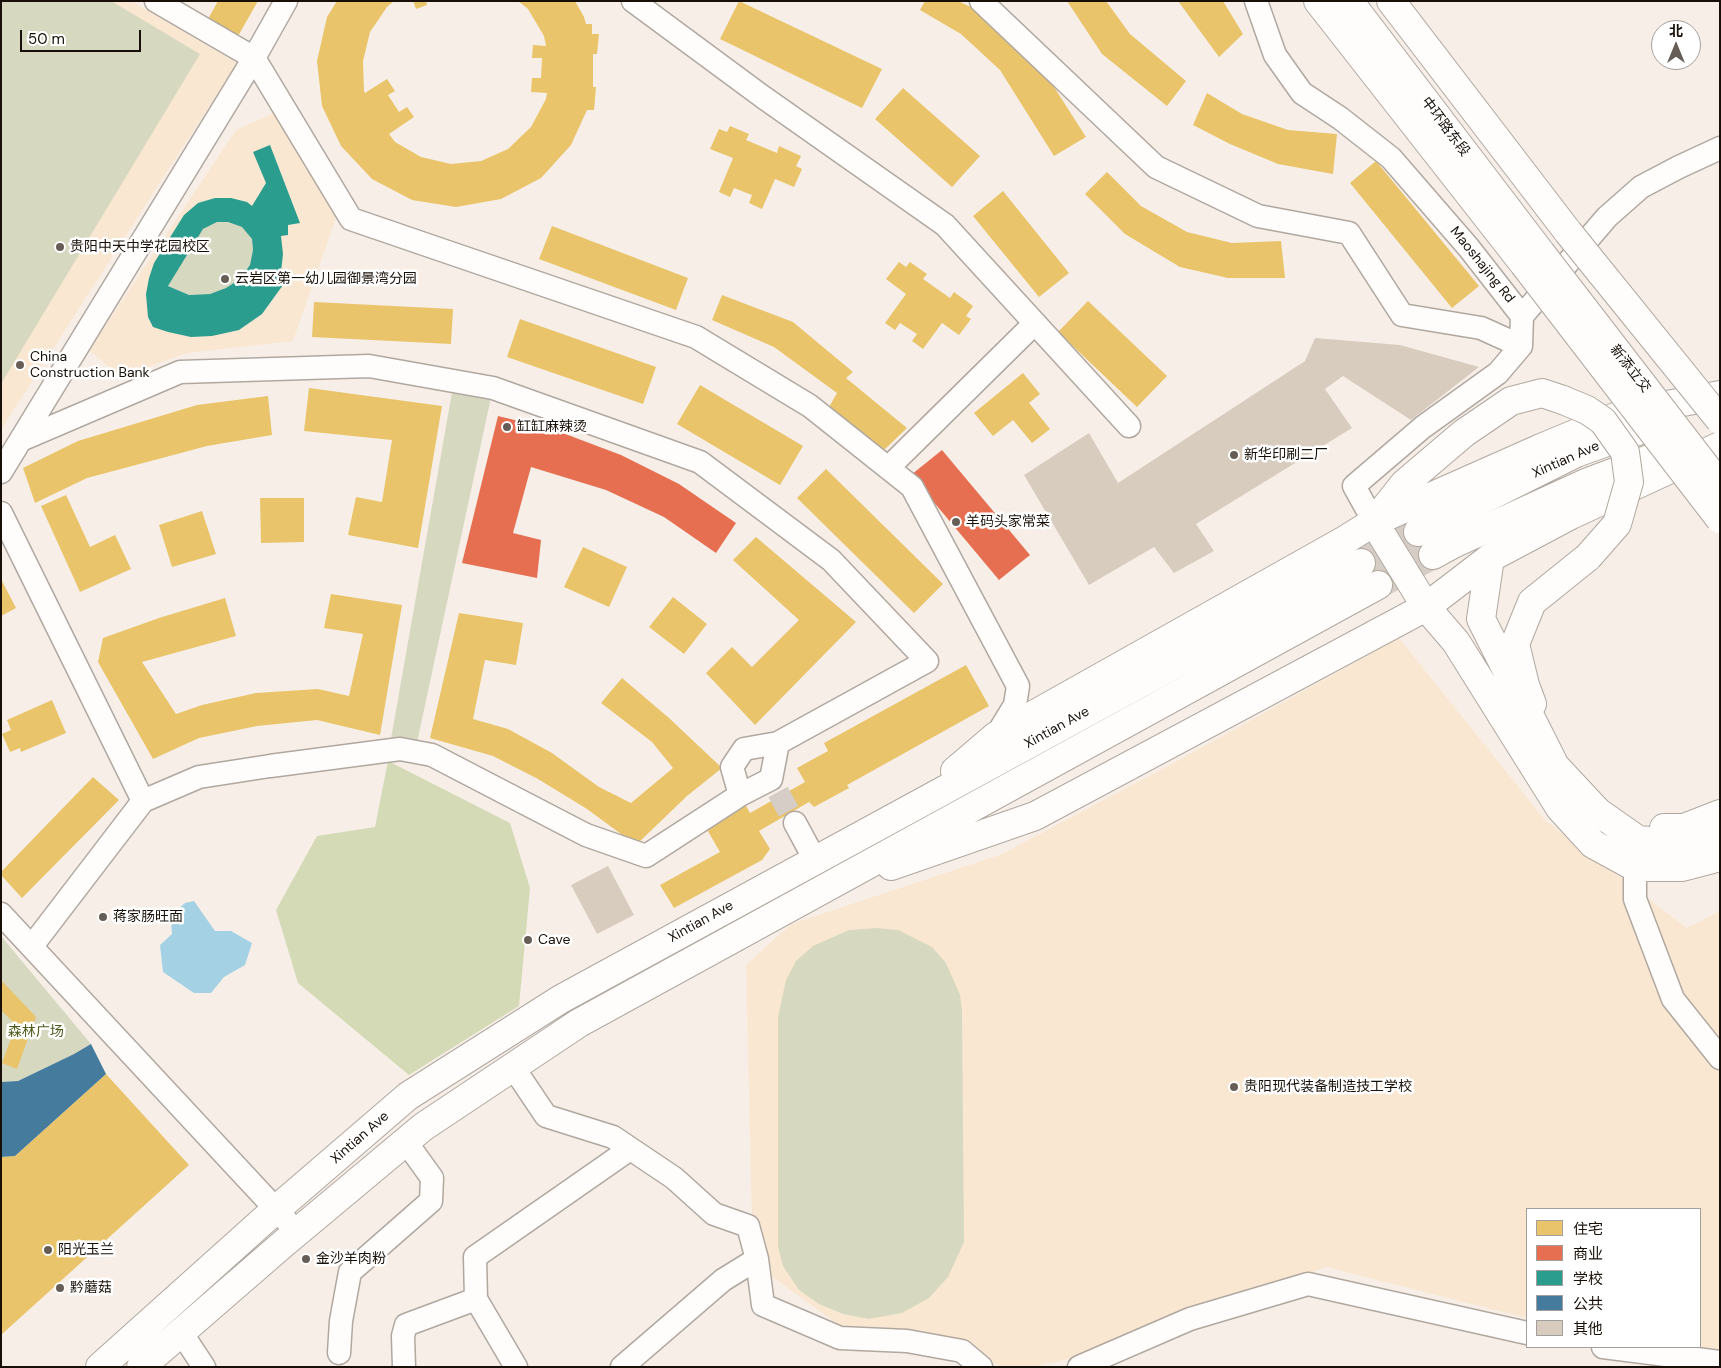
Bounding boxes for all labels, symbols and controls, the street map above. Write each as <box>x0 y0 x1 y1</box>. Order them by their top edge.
scale bar <box>22 20 144 52</box>
north arrow <box>1651 20 1701 70</box>
text: 北 <box>1669 22 1683 40</box>
text: 50 m <box>28 29 65 49</box>
street label: 中环路东段 <box>1417 94 1473 160</box>
street label: Maoshajing Rd <box>1446 223 1518 307</box>
place label: 贵阳中天中学花园校区 <box>70 239 210 255</box>
marker: 贵阳中天中学花园校区 <box>54 241 66 253</box>
place label: 云岩区第一幼儿园御景湾分园 <box>235 271 417 287</box>
marker: 云岩区第一幼儿园御景湾分园 <box>219 273 231 285</box>
street label: 新添立交 <box>1606 342 1654 396</box>
place label: China Construction Bank <box>30 349 150 382</box>
marker: China Construction Bank <box>14 359 26 371</box>
place label: 缸缸麻辣烫 <box>517 419 587 435</box>
marker: 缸缸麻辣烫 <box>501 421 513 433</box>
street label: Xintian Ave <box>1530 438 1602 482</box>
place label: 新华印刷二厂 <box>1244 447 1328 463</box>
marker: 新华印刷二厂 <box>1228 449 1240 461</box>
place label: 羊码头家常菜 <box>966 514 1050 530</box>
marker: 羊码头家常菜 <box>950 516 962 528</box>
street label: Xintian Ave <box>1022 703 1092 753</box>
street label: Xintian Ave <box>666 897 736 947</box>
place label: 蒋家肠旺面 <box>113 909 183 925</box>
marker: 蒋家肠旺面 <box>97 911 109 923</box>
place label: Cave <box>538 932 570 948</box>
marker: Cave <box>522 934 534 946</box>
park label: 森林广场 <box>8 1024 64 1040</box>
place label: 贵阳现代装备制造技工学校 <box>1244 1079 1412 1095</box>
marker: 贵阳现代装备制造技工学校 <box>1228 1081 1240 1093</box>
street label: Xintian Ave <box>327 1108 393 1168</box>
legend <box>1526 1208 1701 1348</box>
text: 住宅 <box>1573 1219 1603 1239</box>
place label: 阳光玉兰 <box>58 1242 114 1258</box>
marker: 阳光玉兰 <box>42 1244 54 1256</box>
text: 商业 <box>1573 1244 1603 1264</box>
place label: 金沙羊肉粉 <box>316 1251 386 1267</box>
marker: 金沙羊肉粉 <box>300 1253 312 1265</box>
text: 学校 <box>1573 1269 1603 1289</box>
place label: 黔蘑菇 <box>70 1280 112 1296</box>
marker: 黔蘑菇 <box>54 1282 66 1294</box>
text: 公共 <box>1573 1294 1603 1314</box>
text: 其他 <box>1573 1319 1603 1339</box>

